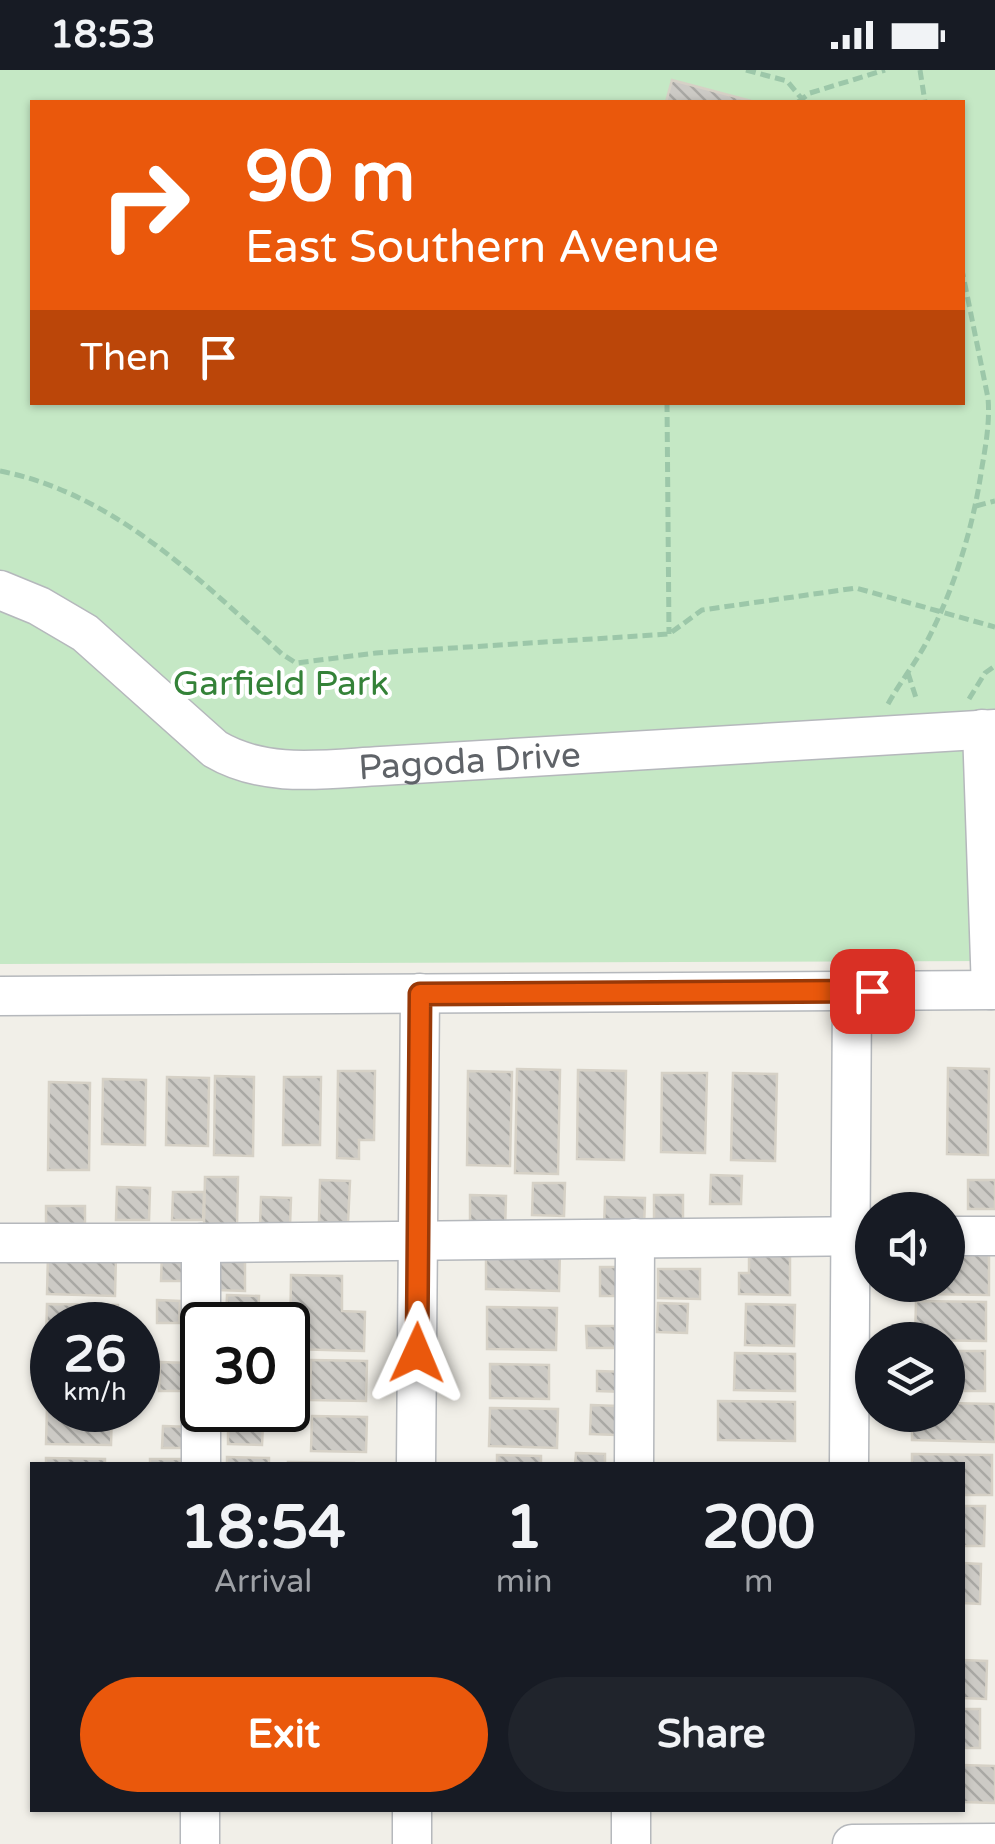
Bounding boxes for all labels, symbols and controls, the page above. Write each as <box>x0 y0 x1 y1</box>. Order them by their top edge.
text: 18:53 <box>50 12 155 58</box>
text: 90 m <box>245 136 415 220</box>
icon: right <box>80 140 210 270</box>
text: East Southern Avenue <box>245 221 719 275</box>
icon: arrive <box>191 330 246 385</box>
text: Then <box>80 335 171 381</box>
park label: Garfield Park <box>173 663 389 705</box>
street label: Pagoda Drive <box>357 734 582 789</box>
pin <box>830 949 915 1034</box>
icon: arrive <box>845 964 900 1019</box>
map controls <box>855 1192 965 1432</box>
button: sound <box>855 1192 965 1302</box>
position arrow <box>365 1301 469 1405</box>
speed limit sign: 30 <box>180 1302 310 1432</box>
button: layers <box>855 1322 965 1432</box>
text: 26 <box>64 1325 126 1385</box>
text: km/h <box>64 1377 126 1407</box>
text: 18:54 <box>180 1492 346 1564</box>
text: 1 <box>505 1492 543 1564</box>
text: 200 <box>702 1492 815 1564</box>
text: Arrival <box>213 1563 312 1601</box>
text: min <box>496 1563 553 1601</box>
text: m <box>744 1563 773 1601</box>
button: Exit <box>80 1677 488 1792</box>
button: Share <box>508 1677 915 1792</box>

